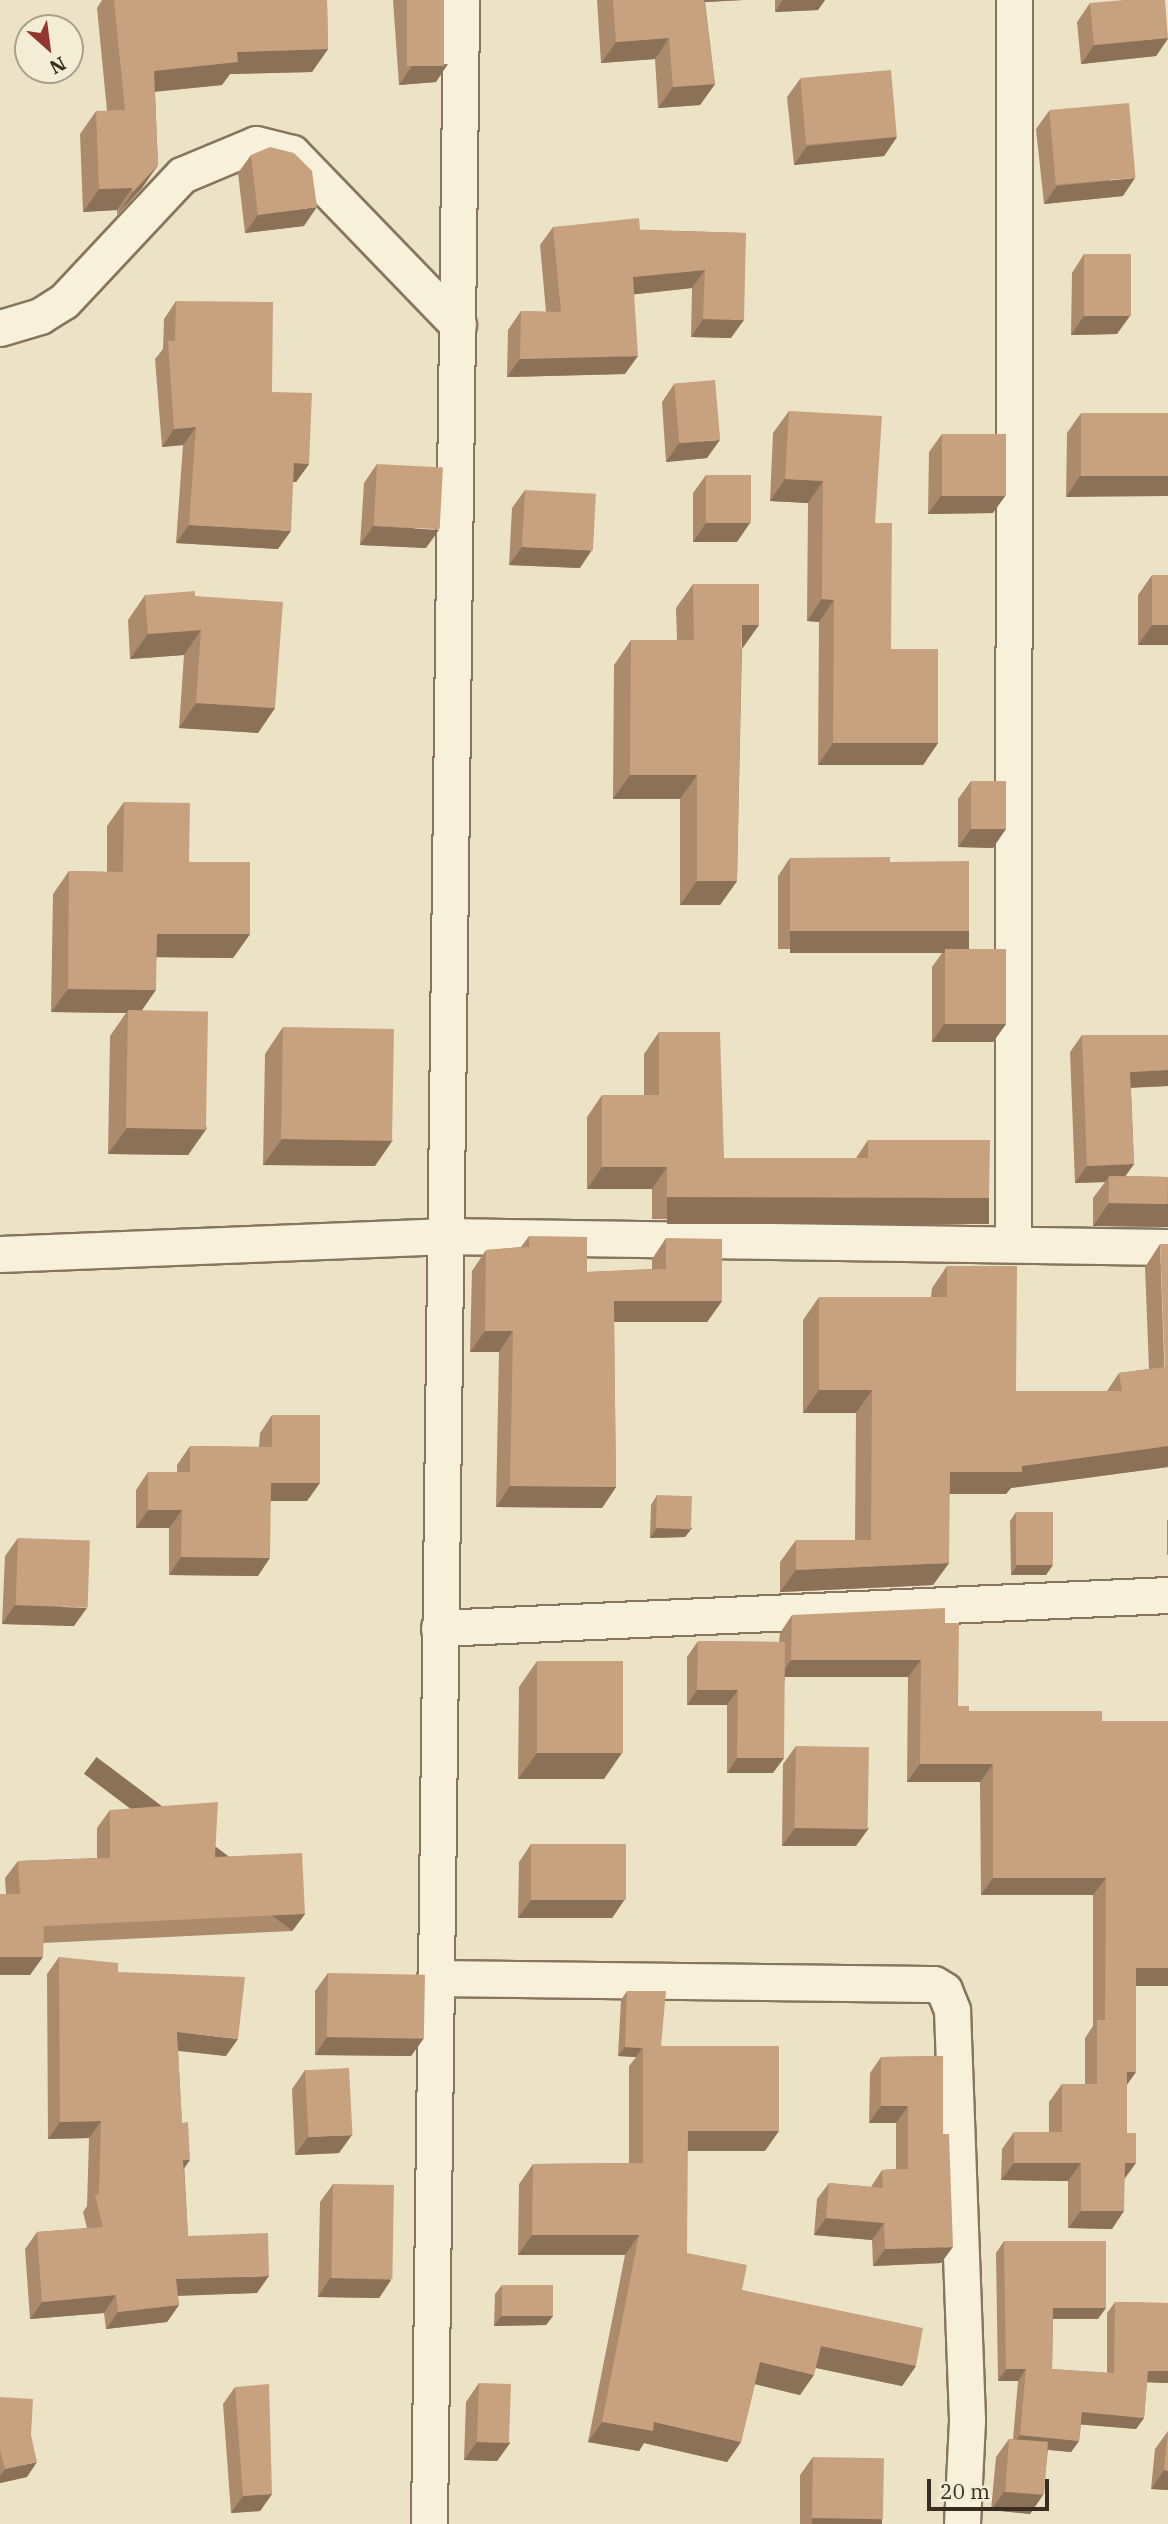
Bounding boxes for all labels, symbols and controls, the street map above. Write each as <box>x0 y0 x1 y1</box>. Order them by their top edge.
north arrow <box>14 14 84 84</box>
text: N <box>46 52 70 80</box>
scale bar <box>930 2464 1052 2508</box>
text: 20 m <box>940 2477 990 2505</box>

